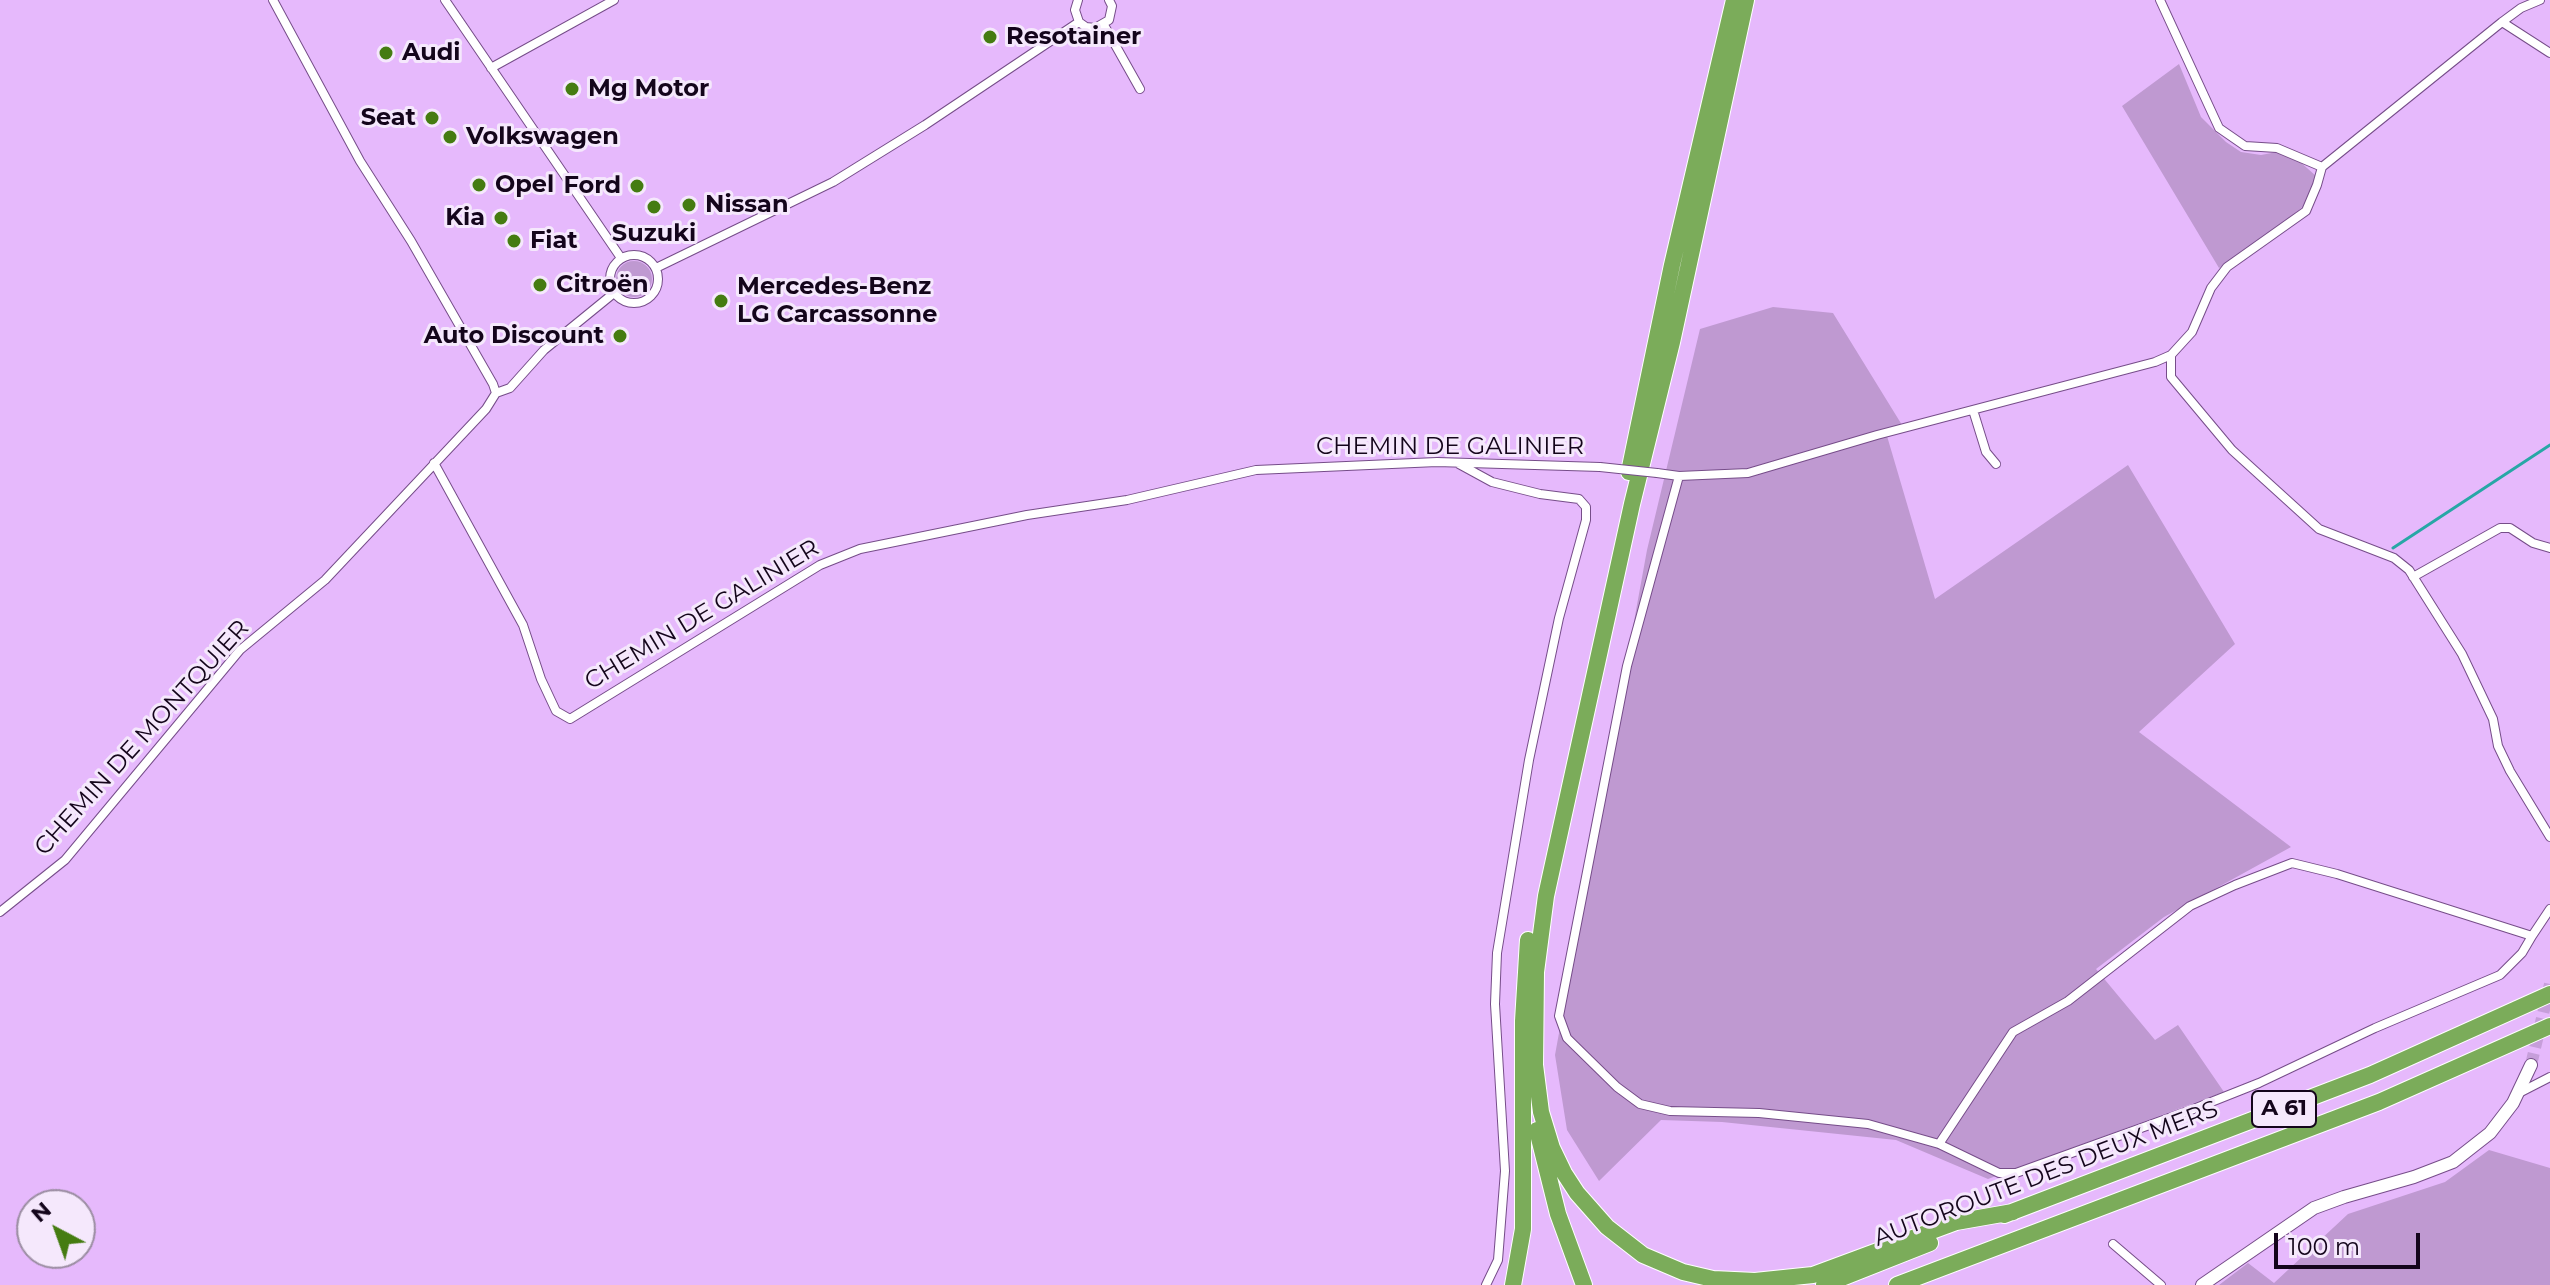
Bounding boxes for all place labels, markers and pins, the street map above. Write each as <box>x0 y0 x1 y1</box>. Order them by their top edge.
place label: Resotainer <box>1006 23 1141 51</box>
marker: Resotainer <box>981 28 999 46</box>
place label: Audi <box>402 39 460 67</box>
marker: Audi <box>377 44 395 62</box>
place label: Mg Motor <box>588 75 709 103</box>
marker: Mg Motor <box>563 80 581 98</box>
place label: Seat <box>361 104 416 132</box>
marker: Seat <box>423 109 441 127</box>
place label: Volkswagen <box>466 123 619 151</box>
marker: Volkswagen <box>441 128 459 146</box>
place label: Opel <box>495 171 554 199</box>
place label: Ford <box>564 172 621 200</box>
marker: Opel <box>470 176 488 194</box>
marker: Ford <box>628 177 646 195</box>
place label: Nissan <box>705 191 788 219</box>
marker: Nissan <box>680 196 698 214</box>
marker: Suzuki <box>645 198 663 216</box>
place label: Kia <box>445 204 485 232</box>
marker: Kia <box>492 209 510 227</box>
place label: Suzuki <box>612 220 696 248</box>
place label: Fiat <box>530 227 578 255</box>
marker: Fiat <box>505 232 523 250</box>
place label: Citroën <box>556 271 649 299</box>
place label: Mercedes-Benz LG Carcassonne <box>737 273 937 329</box>
marker: Citroën <box>531 276 549 294</box>
marker: Mercedes-Benz LG Carcassonne <box>712 292 730 310</box>
place label: Auto Discount <box>424 322 604 350</box>
marker: Auto Discount <box>611 327 629 345</box>

